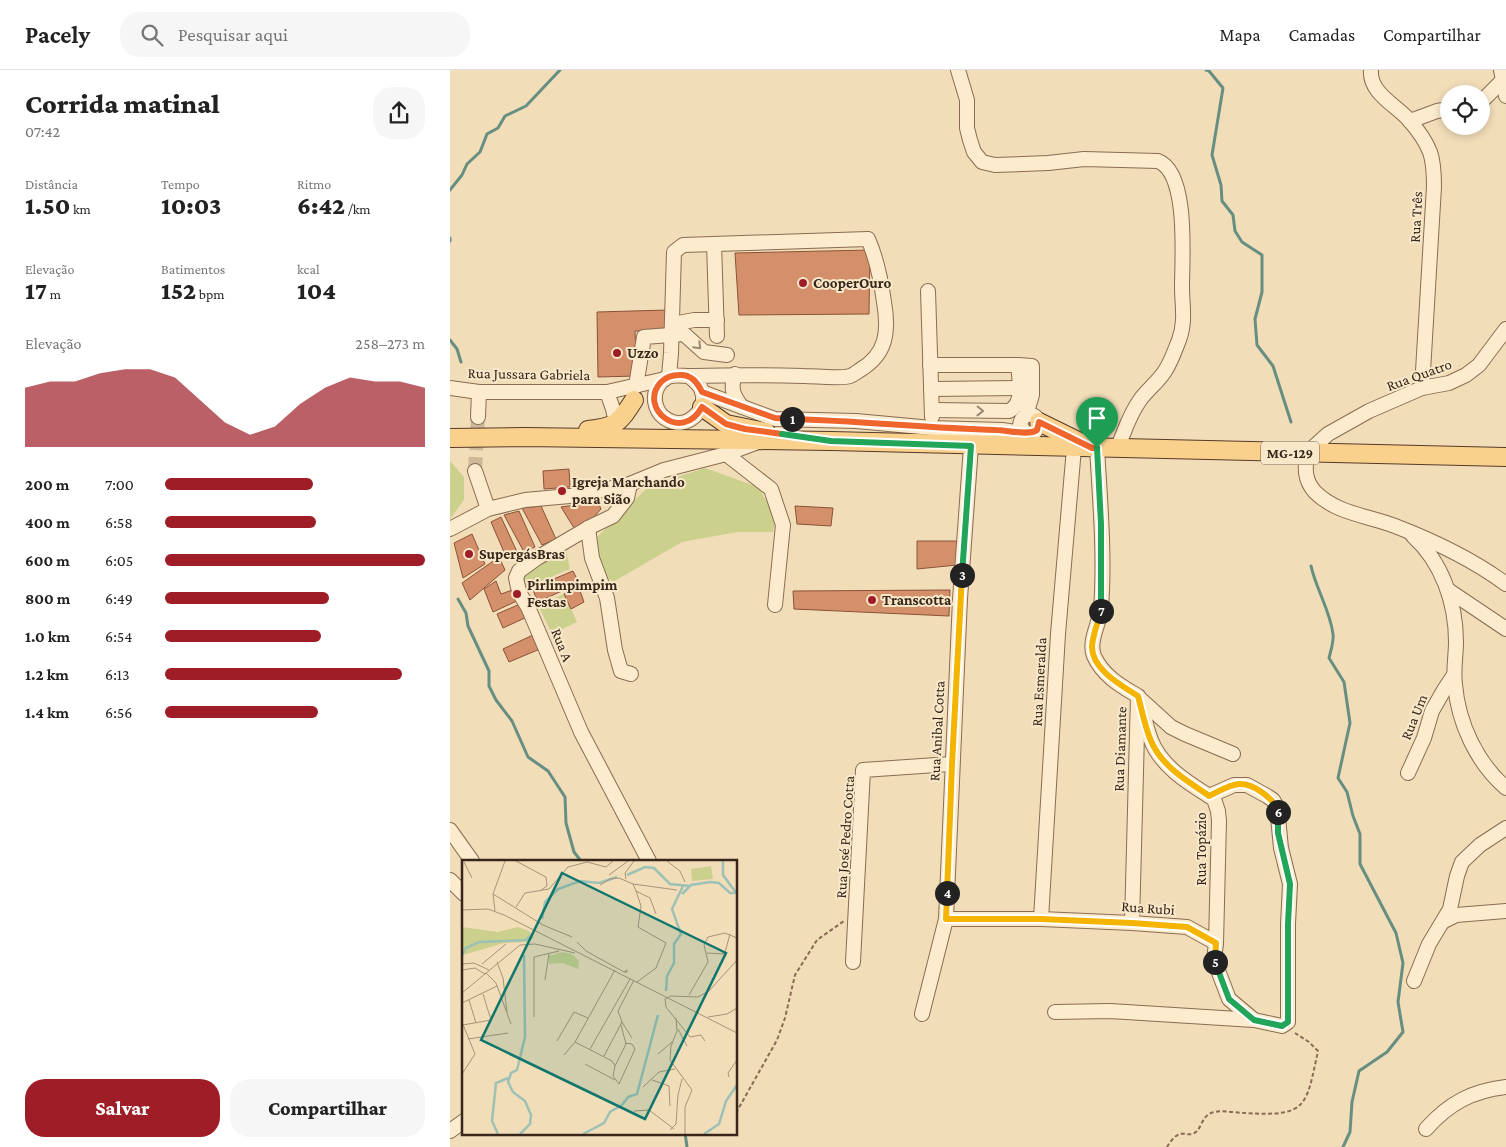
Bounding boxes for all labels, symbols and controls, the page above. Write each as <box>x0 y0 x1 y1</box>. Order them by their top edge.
search box <box>120 12 470 57</box>
text: Pacely <box>25 21 90 48</box>
icon: search <box>138 21 166 49</box>
text: Pesquisar aqui <box>178 24 288 45</box>
text: Mapa <box>1220 25 1261 45</box>
text: Camadas <box>1289 25 1355 45</box>
text: Compartilhar <box>1383 25 1481 45</box>
map controls <box>1440 85 1490 135</box>
button: locate <box>1440 85 1490 135</box>
button: share <box>373 87 425 139</box>
text: Corrida matinal <box>25 88 220 119</box>
text: 07:42 <box>25 123 60 140</box>
text: Distância <box>25 176 78 192</box>
text: Tempo <box>161 176 200 192</box>
text: Ritmo <box>297 176 331 192</box>
street label: Rua Três <box>1407 191 1425 243</box>
text: 1.50 <box>25 192 70 219</box>
text: 10:03 <box>161 192 221 219</box>
text: 6:42 <box>297 192 345 219</box>
text: km <box>70 201 91 217</box>
text: /km <box>345 201 371 217</box>
text: Elevação <box>25 261 74 277</box>
text: Batimentos <box>161 261 225 277</box>
text: kcal <box>297 261 320 277</box>
place label: CooperOuro <box>813 275 891 291</box>
text: 17 <box>25 277 47 304</box>
text: 152 <box>161 277 196 304</box>
text: 104 <box>297 277 336 304</box>
marker: CooperOuro <box>797 277 809 289</box>
text: m <box>47 286 61 302</box>
text: bpm <box>196 286 224 302</box>
text: Elevação <box>25 335 82 352</box>
text: 258–273 m <box>355 335 425 352</box>
one-way arrow <box>692 340 701 349</box>
place label: Uzzo <box>627 345 659 361</box>
marker: Uzzo <box>611 347 623 359</box>
street label: Rua Quatro <box>1384 356 1454 394</box>
street label: Rua Jussara Gabriela <box>468 365 591 384</box>
pin <box>1076 397 1118 448</box>
icon: arrive <box>1083 404 1111 432</box>
pin: 1 <box>780 406 804 432</box>
one-way arrow <box>977 406 985 416</box>
text: 1 <box>790 411 795 427</box>
road number: MG-129 <box>1261 442 1319 464</box>
place label: Igreja Marchando para Sião <box>572 474 685 507</box>
text: 200 m <box>25 476 69 493</box>
text: 7:00 <box>105 476 134 493</box>
marker: Igreja Marchando para Sião <box>556 485 568 497</box>
text: 400 m <box>25 514 70 531</box>
text: 6:58 <box>105 514 133 531</box>
place label: SupergásBras <box>479 546 565 562</box>
marker: SupergásBras <box>463 548 475 560</box>
text: 600 m <box>25 552 70 569</box>
text: 6:05 <box>105 552 133 569</box>
pin: 3 <box>950 562 974 588</box>
text: 3 <box>959 567 966 583</box>
place label: Pirlimpimpim Festas <box>527 577 618 610</box>
marker: Pirlimpimpim Festas <box>511 588 523 600</box>
text: 800 m <box>25 590 70 607</box>
text: 6:49 <box>105 590 133 607</box>
place label: Transcotta <box>882 592 952 608</box>
marker: Transcotta <box>866 594 878 606</box>
pin: 7 <box>1088 598 1114 624</box>
text: 7 <box>1098 603 1105 619</box>
street label: Rua A <box>548 626 576 664</box>
text: 1.0 km <box>25 628 70 645</box>
text: 6:54 <box>105 628 133 645</box>
street label: Rua Esmeralda <box>1029 637 1049 727</box>
text: 1.2 km <box>25 666 69 683</box>
text: 6:13 <box>105 666 130 683</box>
street label: Rua Anibal Cotta <box>926 680 948 782</box>
street label: Rua Um <box>1398 692 1430 742</box>
text: 1.4 km <box>25 704 69 721</box>
text: 6:56 <box>105 704 132 721</box>
street label: Rua Diamante <box>1111 706 1129 792</box>
street label: Rua José Pedro Cotta <box>833 775 858 899</box>
pin: 6 <box>1266 800 1290 824</box>
text: 6 <box>1275 804 1282 820</box>
street label: Rua Topázio <box>1193 812 1210 886</box>
inset map <box>462 860 738 1134</box>
pin: 4 <box>934 880 960 906</box>
text: 4 <box>944 885 951 901</box>
street label: Rua Rubi <box>1121 898 1175 918</box>
pin: 5 <box>1202 950 1228 974</box>
text: 5 <box>1212 954 1219 970</box>
button: Salvar <box>25 1079 220 1137</box>
button: Compartilhar <box>230 1079 425 1137</box>

